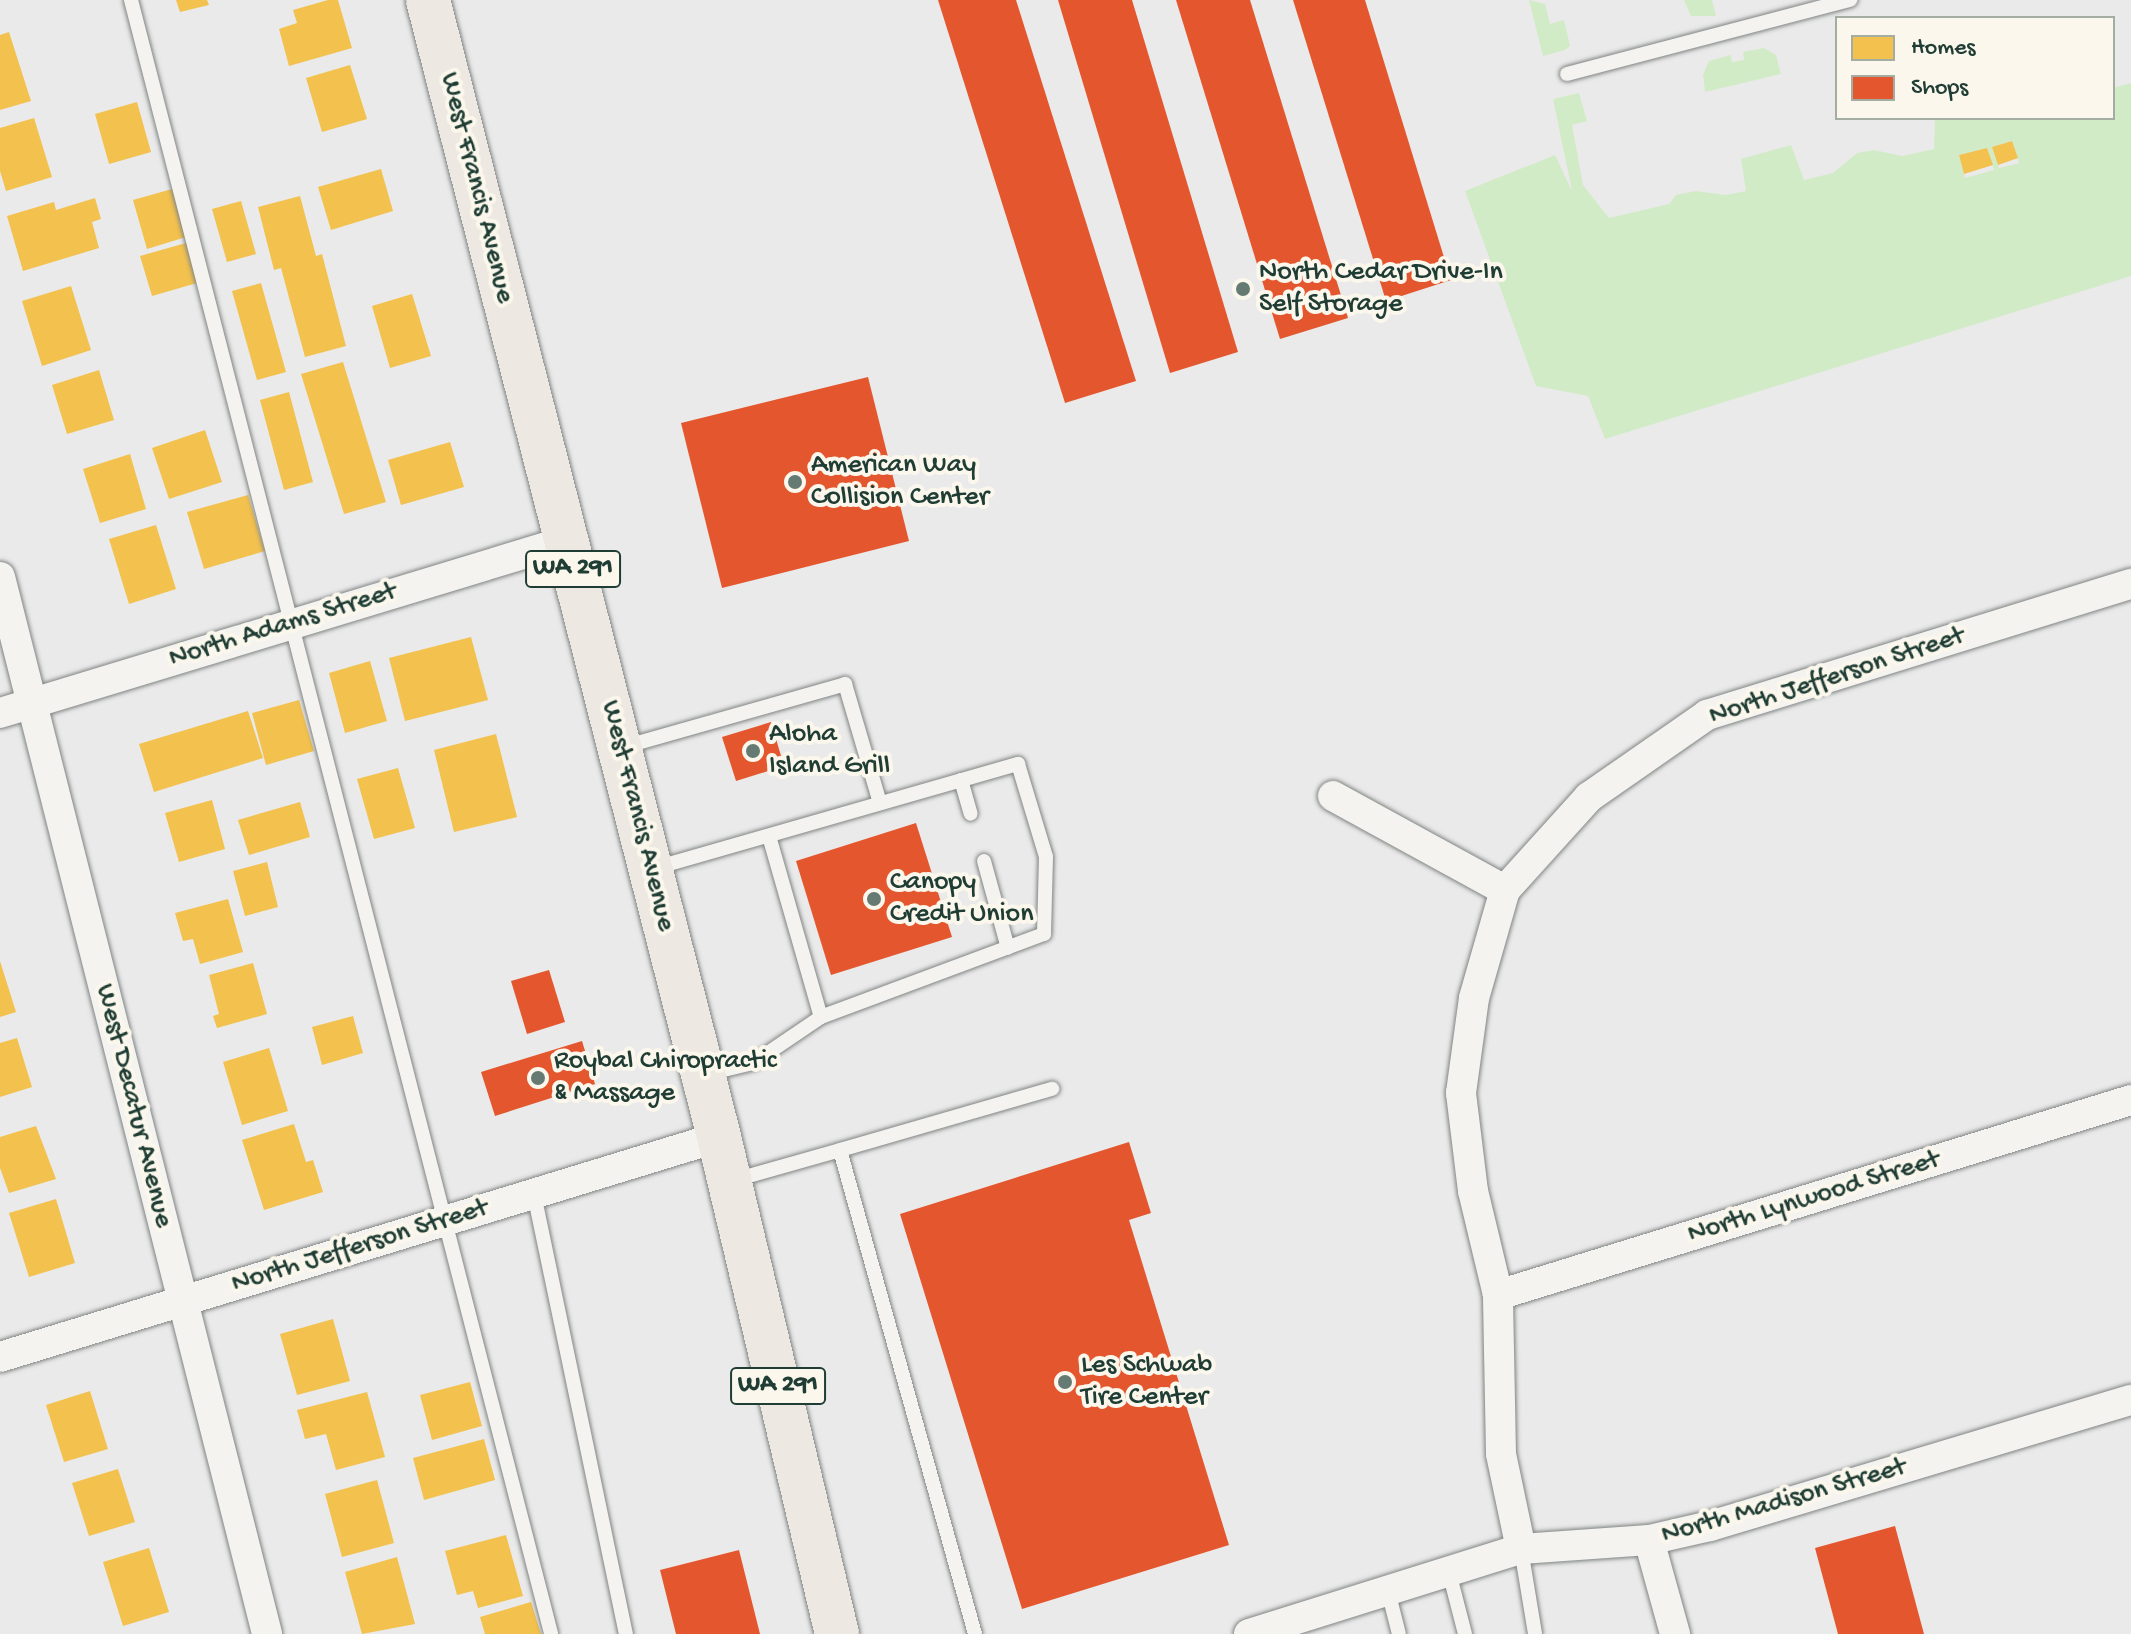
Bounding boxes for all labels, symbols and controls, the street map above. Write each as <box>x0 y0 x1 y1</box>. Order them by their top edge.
legend <box>1835 16 2115 120</box>
text: Homes <box>1911 34 1975 63</box>
street label: West Francis Avenue <box>431 69 521 307</box>
text: Shops <box>1911 74 1968 103</box>
place label: North Cedar Drive-In Self Storage <box>1259 256 1503 322</box>
marker: North Cedar Drive-In Self Storage <box>1234 280 1252 298</box>
place label: American Way Collision Center <box>811 449 989 515</box>
marker: American Way Collision Center <box>786 473 804 491</box>
road number: WA 291 <box>525 547 621 591</box>
street label: North Adams Street <box>165 575 401 677</box>
street label: North Jefferson Street <box>1705 620 1969 734</box>
street label: West Francis Avenue <box>592 697 682 935</box>
place label: Aloha Island Grill <box>769 718 890 784</box>
marker: Aloha Island Grill <box>744 742 762 760</box>
place label: Canopy Credit Union <box>890 866 1033 932</box>
marker: Canopy Credit Union <box>865 890 883 908</box>
street label: West Decatur Avenue <box>86 981 180 1231</box>
place label: Roybal Chiropractic & Massage <box>554 1045 777 1111</box>
marker: Roybal Chiropractic & Massage <box>529 1069 547 1087</box>
street label: North Lynwood Street <box>1684 1144 1944 1252</box>
street label: North Jefferson Street <box>228 1192 492 1302</box>
place label: Les Schwab Tire Center <box>1081 1349 1212 1415</box>
road number: WA 291 <box>730 1364 826 1408</box>
marker: Les Schwab Tire Center <box>1056 1373 1074 1391</box>
street label: North Madison Street <box>1658 1451 1910 1553</box>

